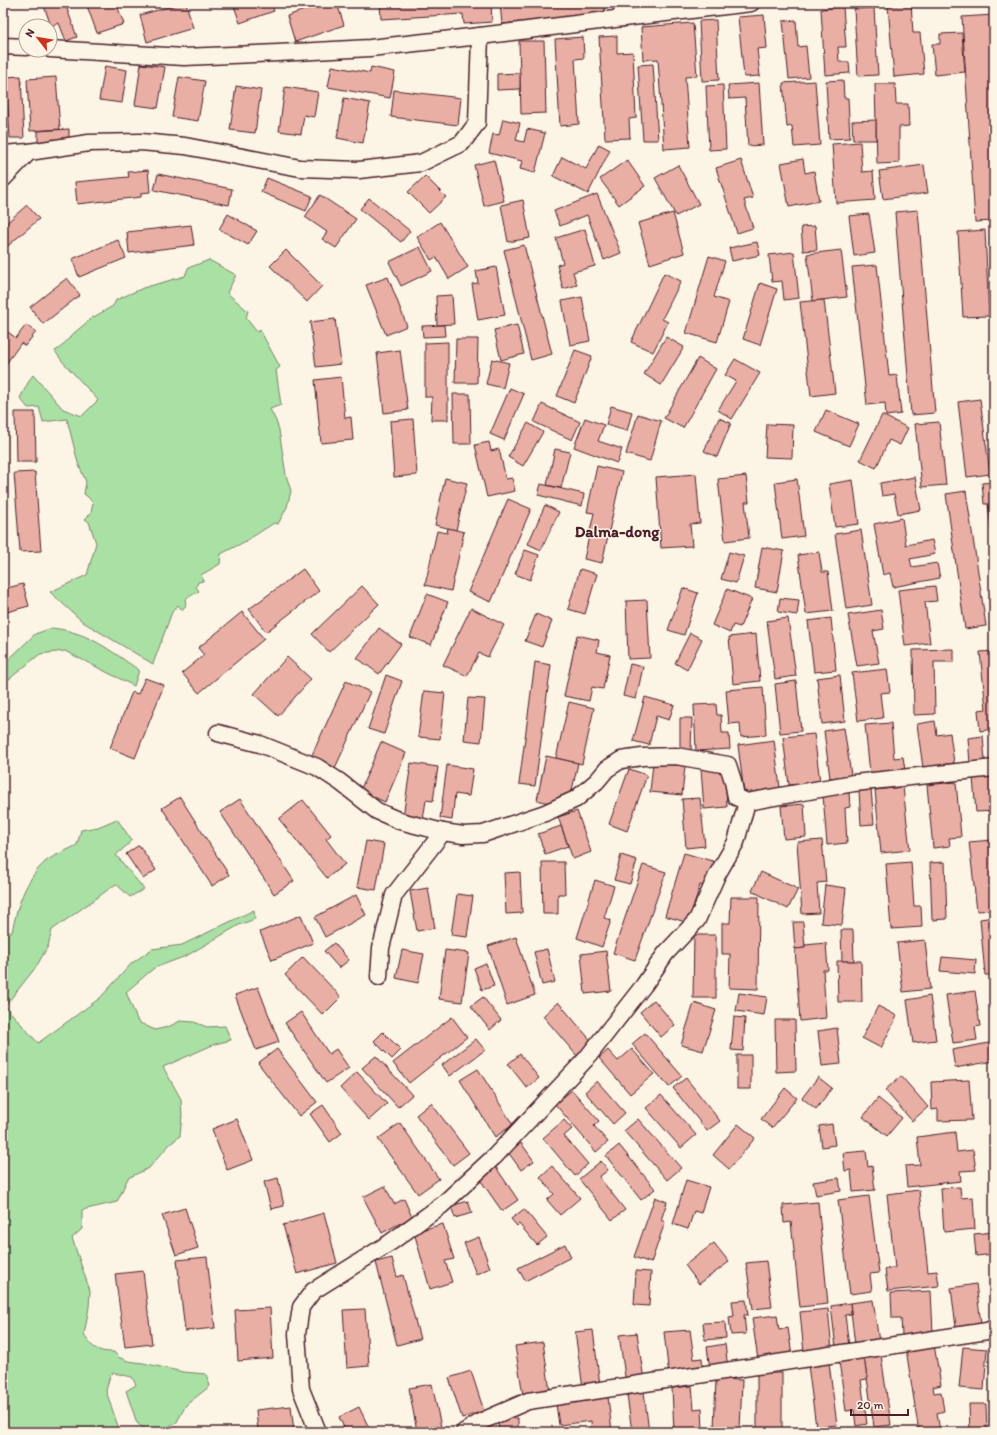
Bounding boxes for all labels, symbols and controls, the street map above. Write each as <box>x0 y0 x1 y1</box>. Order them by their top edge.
north arrow <box>18 18 58 58</box>
text: N <box>22 27 37 40</box>
district label: Dalma-dong <box>575 522 660 542</box>
scale bar <box>851 1391 908 1417</box>
text: 20 m <box>857 1398 884 1412</box>

